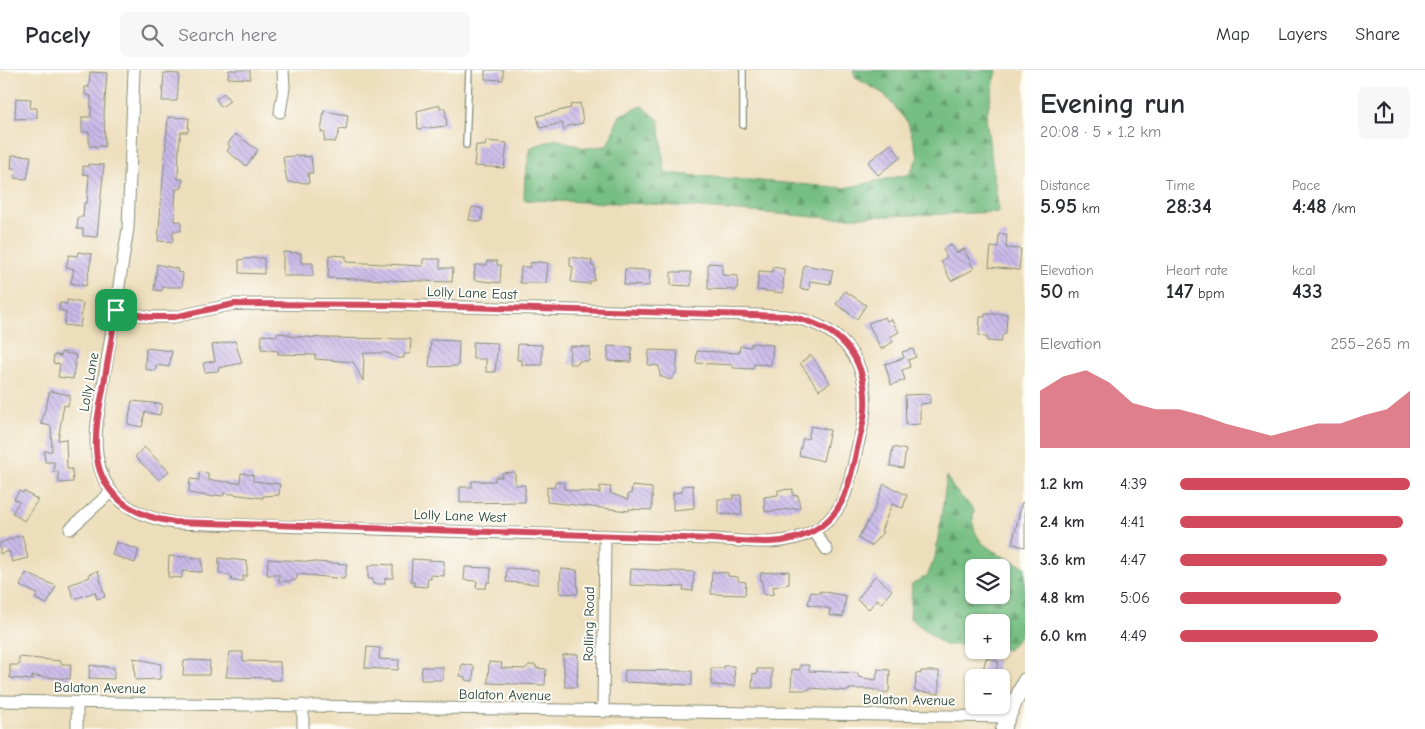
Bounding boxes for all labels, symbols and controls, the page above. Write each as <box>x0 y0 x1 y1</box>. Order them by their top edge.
search box <box>120 12 470 57</box>
text: Pacely <box>25 21 90 49</box>
icon: search <box>138 21 166 49</box>
text: Search here <box>178 24 277 46</box>
text: Map <box>1216 24 1250 45</box>
text: Layers <box>1278 24 1327 45</box>
text: Share <box>1355 24 1400 45</box>
button: share <box>1358 87 1410 139</box>
text: Evening run <box>1040 88 1185 120</box>
text: 20:08 · 5 × 1.2 km <box>1040 123 1161 141</box>
text: Distance <box>1040 177 1090 194</box>
text: Time <box>1166 177 1195 194</box>
text: Pace <box>1292 177 1320 194</box>
text: 5.95 <box>1040 194 1077 218</box>
text: 28:34 <box>1166 194 1212 218</box>
text: 4:48 <box>1292 194 1327 218</box>
text: km <box>1077 200 1100 217</box>
text: /km <box>1327 200 1356 217</box>
text: Elevation <box>1040 262 1094 279</box>
text: Heart rate <box>1166 262 1228 279</box>
text: kcal <box>1292 262 1316 279</box>
text: 50 <box>1040 279 1063 303</box>
text: 147 <box>1166 279 1193 303</box>
text: 433 <box>1292 279 1323 303</box>
street label: Lolly Lane East <box>427 283 518 303</box>
text: m <box>1063 285 1079 302</box>
text: bpm <box>1193 285 1225 302</box>
pin <box>95 289 137 331</box>
icon: arrive <box>102 296 130 324</box>
text: Elevation <box>1040 335 1101 353</box>
text: 255–265 m <box>1330 335 1410 353</box>
street label: Lolly Lane <box>75 351 103 413</box>
text: 1.2 km <box>1040 475 1083 493</box>
text: 4:39 <box>1120 475 1147 493</box>
street label: Lolly Lane West <box>413 506 508 526</box>
text: 2.4 km <box>1040 513 1085 531</box>
text: 4:41 <box>1120 513 1145 531</box>
text: 3.6 km <box>1040 551 1085 569</box>
text: 4:47 <box>1120 551 1146 569</box>
map controls <box>965 559 1010 714</box>
button: layers <box>965 559 1010 604</box>
street label: Rolling Road <box>580 586 598 662</box>
text: 4.8 km <box>1040 589 1085 607</box>
text: 5:06 <box>1120 589 1150 607</box>
button: + <box>965 614 1010 659</box>
text: 6.0 km <box>1040 627 1087 645</box>
text: 4:49 <box>1120 627 1147 645</box>
button: − <box>965 669 1010 714</box>
street label: Balaton Avenue <box>54 679 146 697</box>
street label: Balaton Avenue <box>459 686 551 704</box>
street label: Balaton Avenue <box>863 691 955 709</box>

